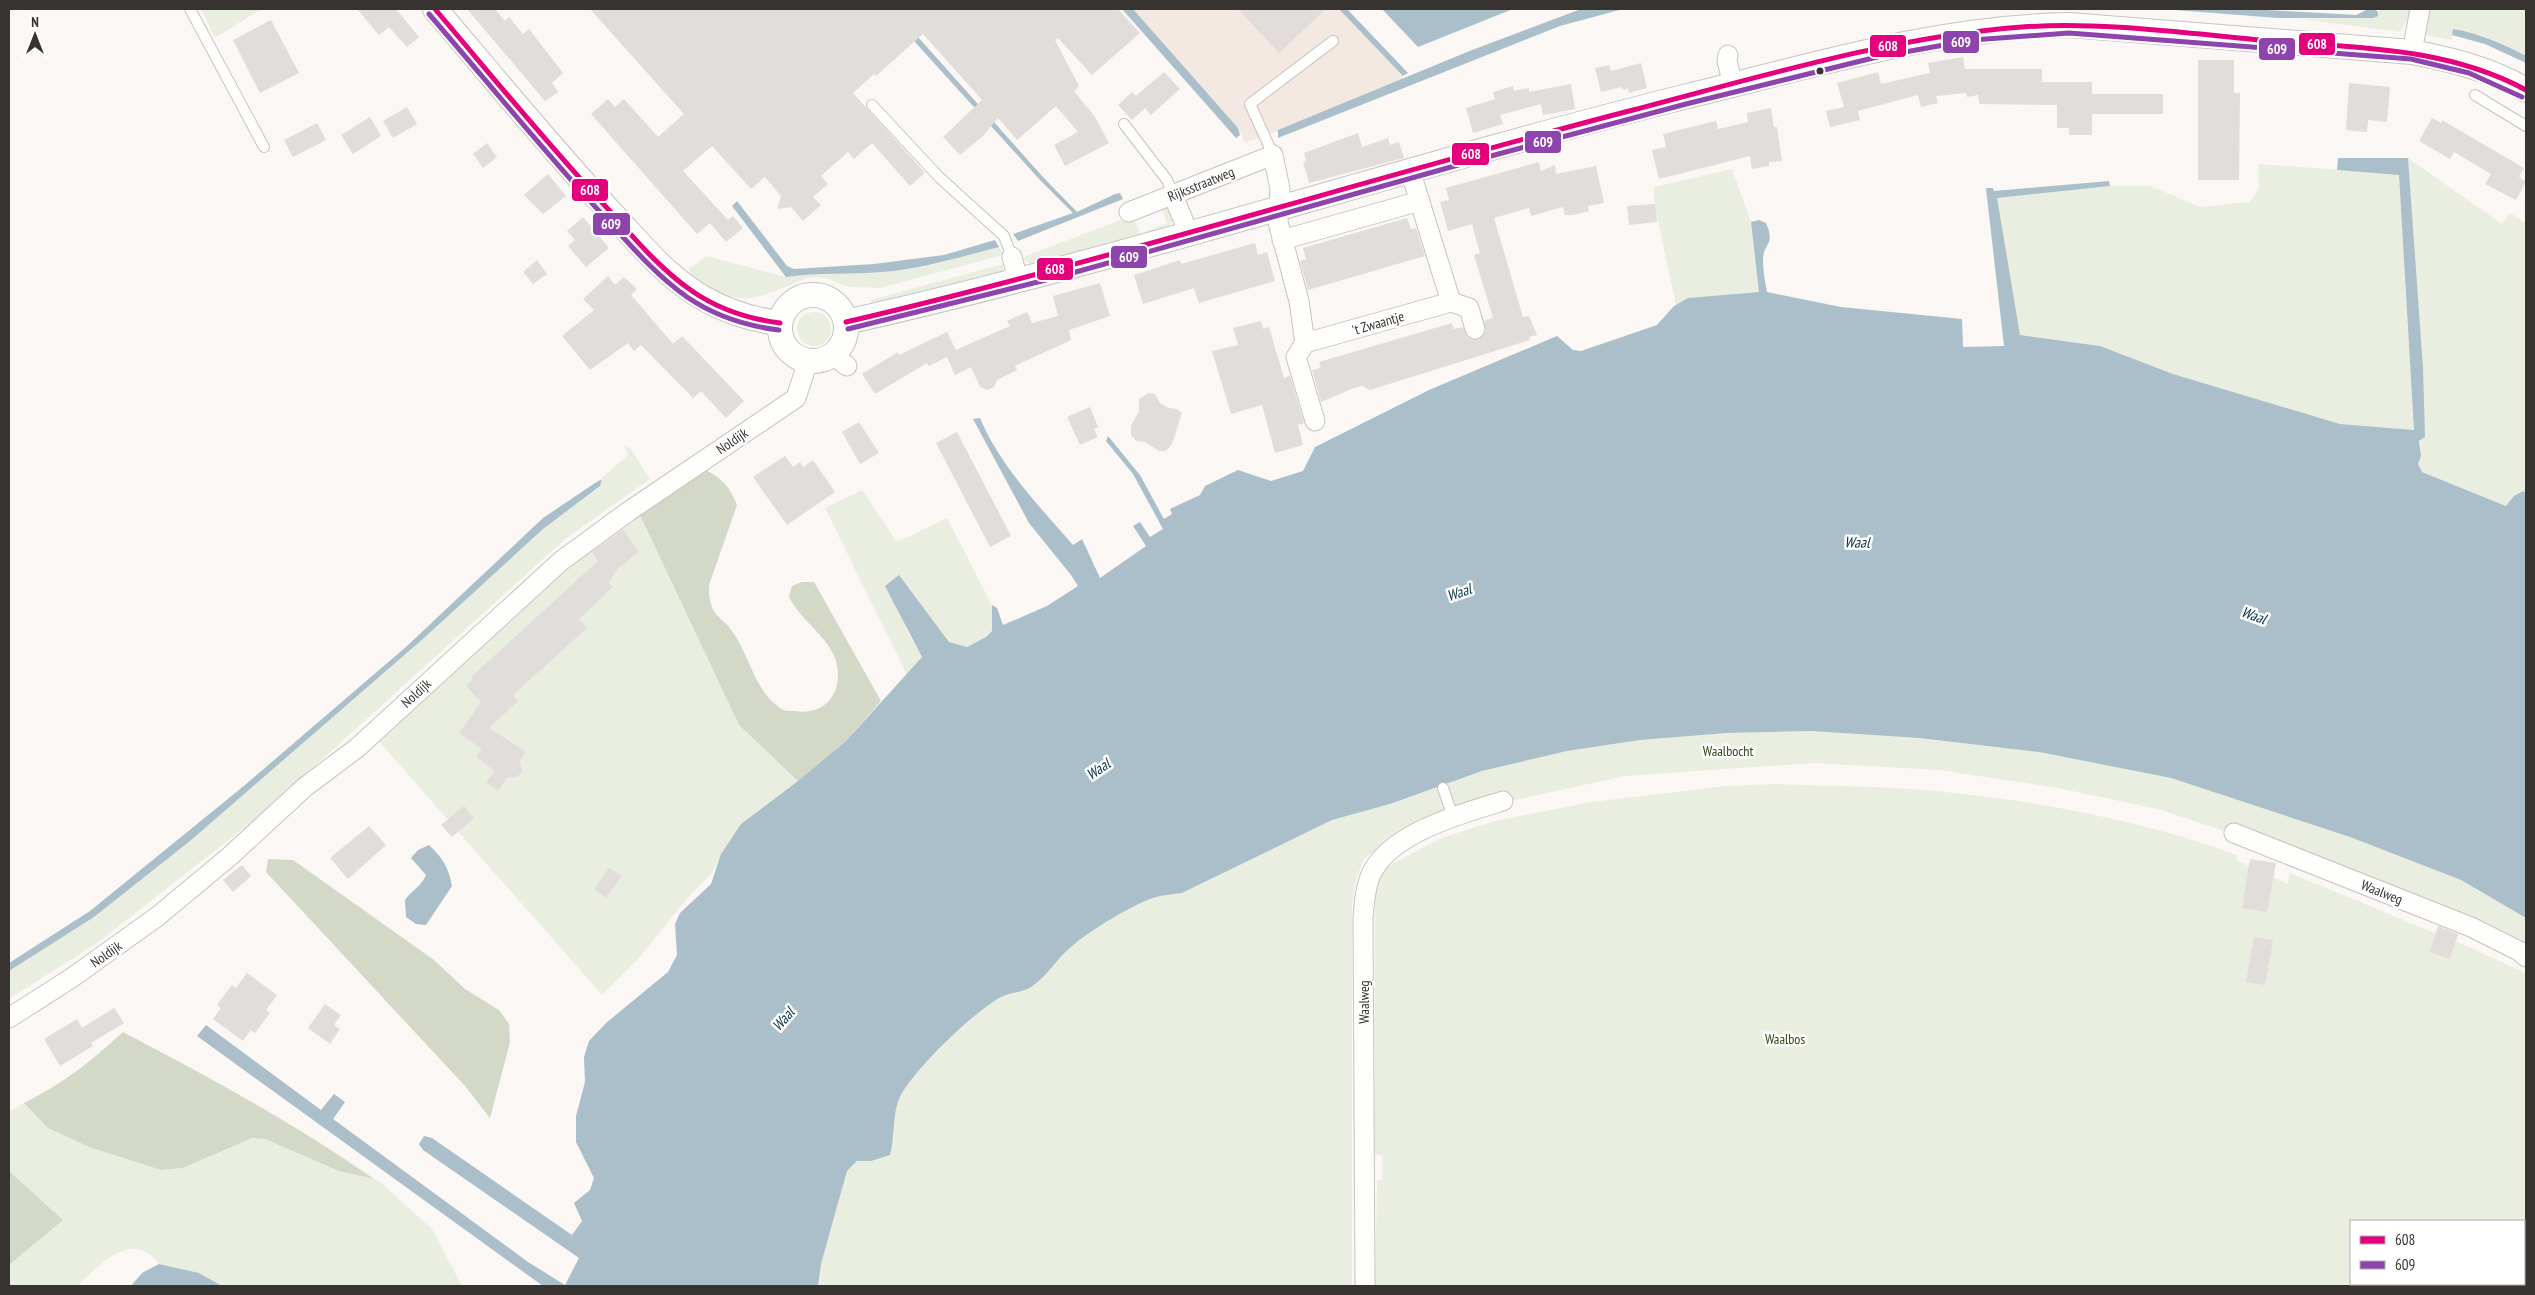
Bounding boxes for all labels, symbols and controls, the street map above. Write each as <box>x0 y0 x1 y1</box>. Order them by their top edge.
north arrow <box>10 10 60 60</box>
text: N <box>31 13 39 31</box>
line badge: 609 <box>1942 30 1980 54</box>
line badge: 608 <box>2298 32 2336 56</box>
text: 609 <box>1951 33 1971 51</box>
line badge: 608 <box>1869 34 1907 58</box>
text: 608 <box>2307 35 2327 53</box>
text: 608 <box>1878 37 1898 55</box>
line badge: 609 <box>2258 37 2296 61</box>
text: 609 <box>2267 40 2287 58</box>
unlabelled marker <box>1815 66 1825 76</box>
line badge: 609 <box>1524 130 1562 154</box>
text: 609 <box>1533 133 1553 151</box>
line badge: 608 <box>1451 142 1490 166</box>
text: 608 <box>1461 145 1481 163</box>
street label: Rijksstraatweg <box>1165 162 1237 206</box>
line badge: 608 <box>571 178 609 202</box>
text: 608 <box>580 181 600 199</box>
line badge: 609 <box>592 212 631 236</box>
text: 609 <box>601 215 621 233</box>
line badge: 609 <box>1110 245 1148 269</box>
text: 609 <box>1119 248 1139 266</box>
line badge: 608 <box>1036 257 1074 281</box>
text: 608 <box>1045 260 1065 278</box>
street label: 't Zwaantje <box>1350 307 1406 339</box>
street label: Noldijk <box>713 424 752 458</box>
water label: Waal <box>1844 532 1871 552</box>
water label: Waal <box>1444 578 1475 605</box>
water label: Waal <box>2239 602 2270 629</box>
street label: Noldijk <box>397 674 435 711</box>
park label: Waalbocht <box>1703 742 1753 760</box>
water label: Waal <box>1082 753 1115 784</box>
street label: Waalweg <box>2359 876 2405 908</box>
street label: Noldijk <box>87 936 126 971</box>
street label: Waalweg <box>1355 980 1373 1024</box>
water label: Waal <box>768 1002 799 1035</box>
park label: Waalbos <box>1765 1030 1805 1048</box>
legend <box>2350 1220 2525 1285</box>
text: 608 <box>2395 1230 2415 1249</box>
text: 609 <box>2395 1255 2415 1274</box>

